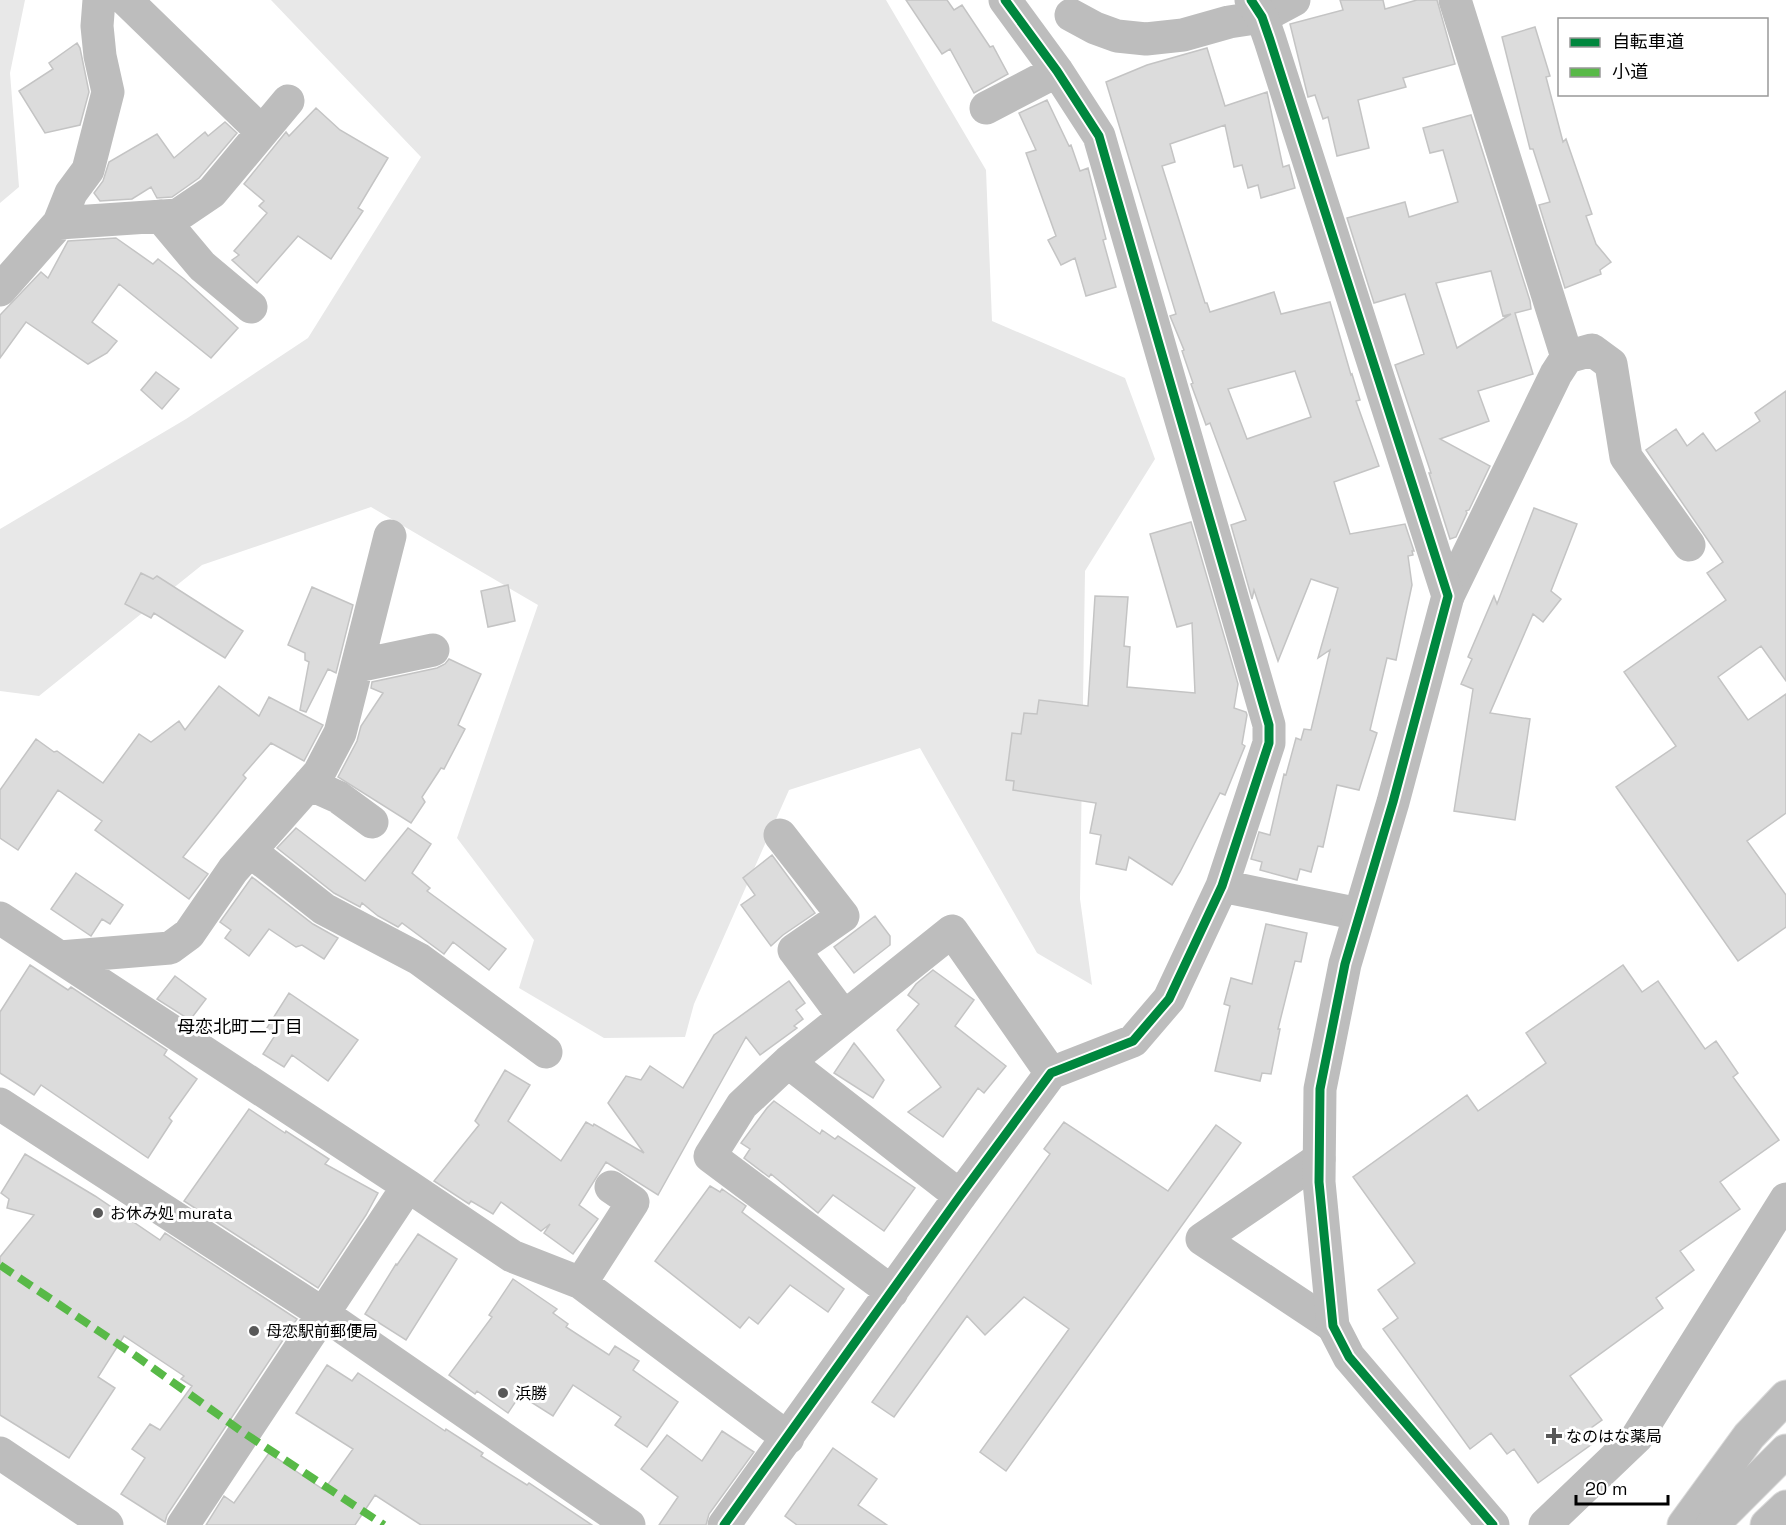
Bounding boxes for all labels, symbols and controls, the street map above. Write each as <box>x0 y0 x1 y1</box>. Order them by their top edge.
legend <box>1558 18 1768 96</box>
text: 自転車道 <box>1612 30 1684 53</box>
text: 小道 <box>1612 60 1648 83</box>
district label: 母恋北町二丁目 <box>177 1015 303 1038</box>
place label: お休み処 murata <box>110 1203 233 1224</box>
marker: お休み処 murata <box>91 1206 105 1220</box>
place label: 母恋駅前郵便局 <box>266 1321 378 1342</box>
marker: 母恋駅前郵便局 <box>247 1324 261 1338</box>
place label: 浜勝 <box>515 1383 547 1404</box>
marker: 浜勝 <box>496 1386 510 1400</box>
place label: なのはな薬局 <box>1566 1426 1662 1447</box>
marker: なのはな薬局 <box>1547 1429 1561 1443</box>
scale bar <box>1576 1468 1668 1506</box>
text: 20 m <box>1585 1477 1628 1500</box>

